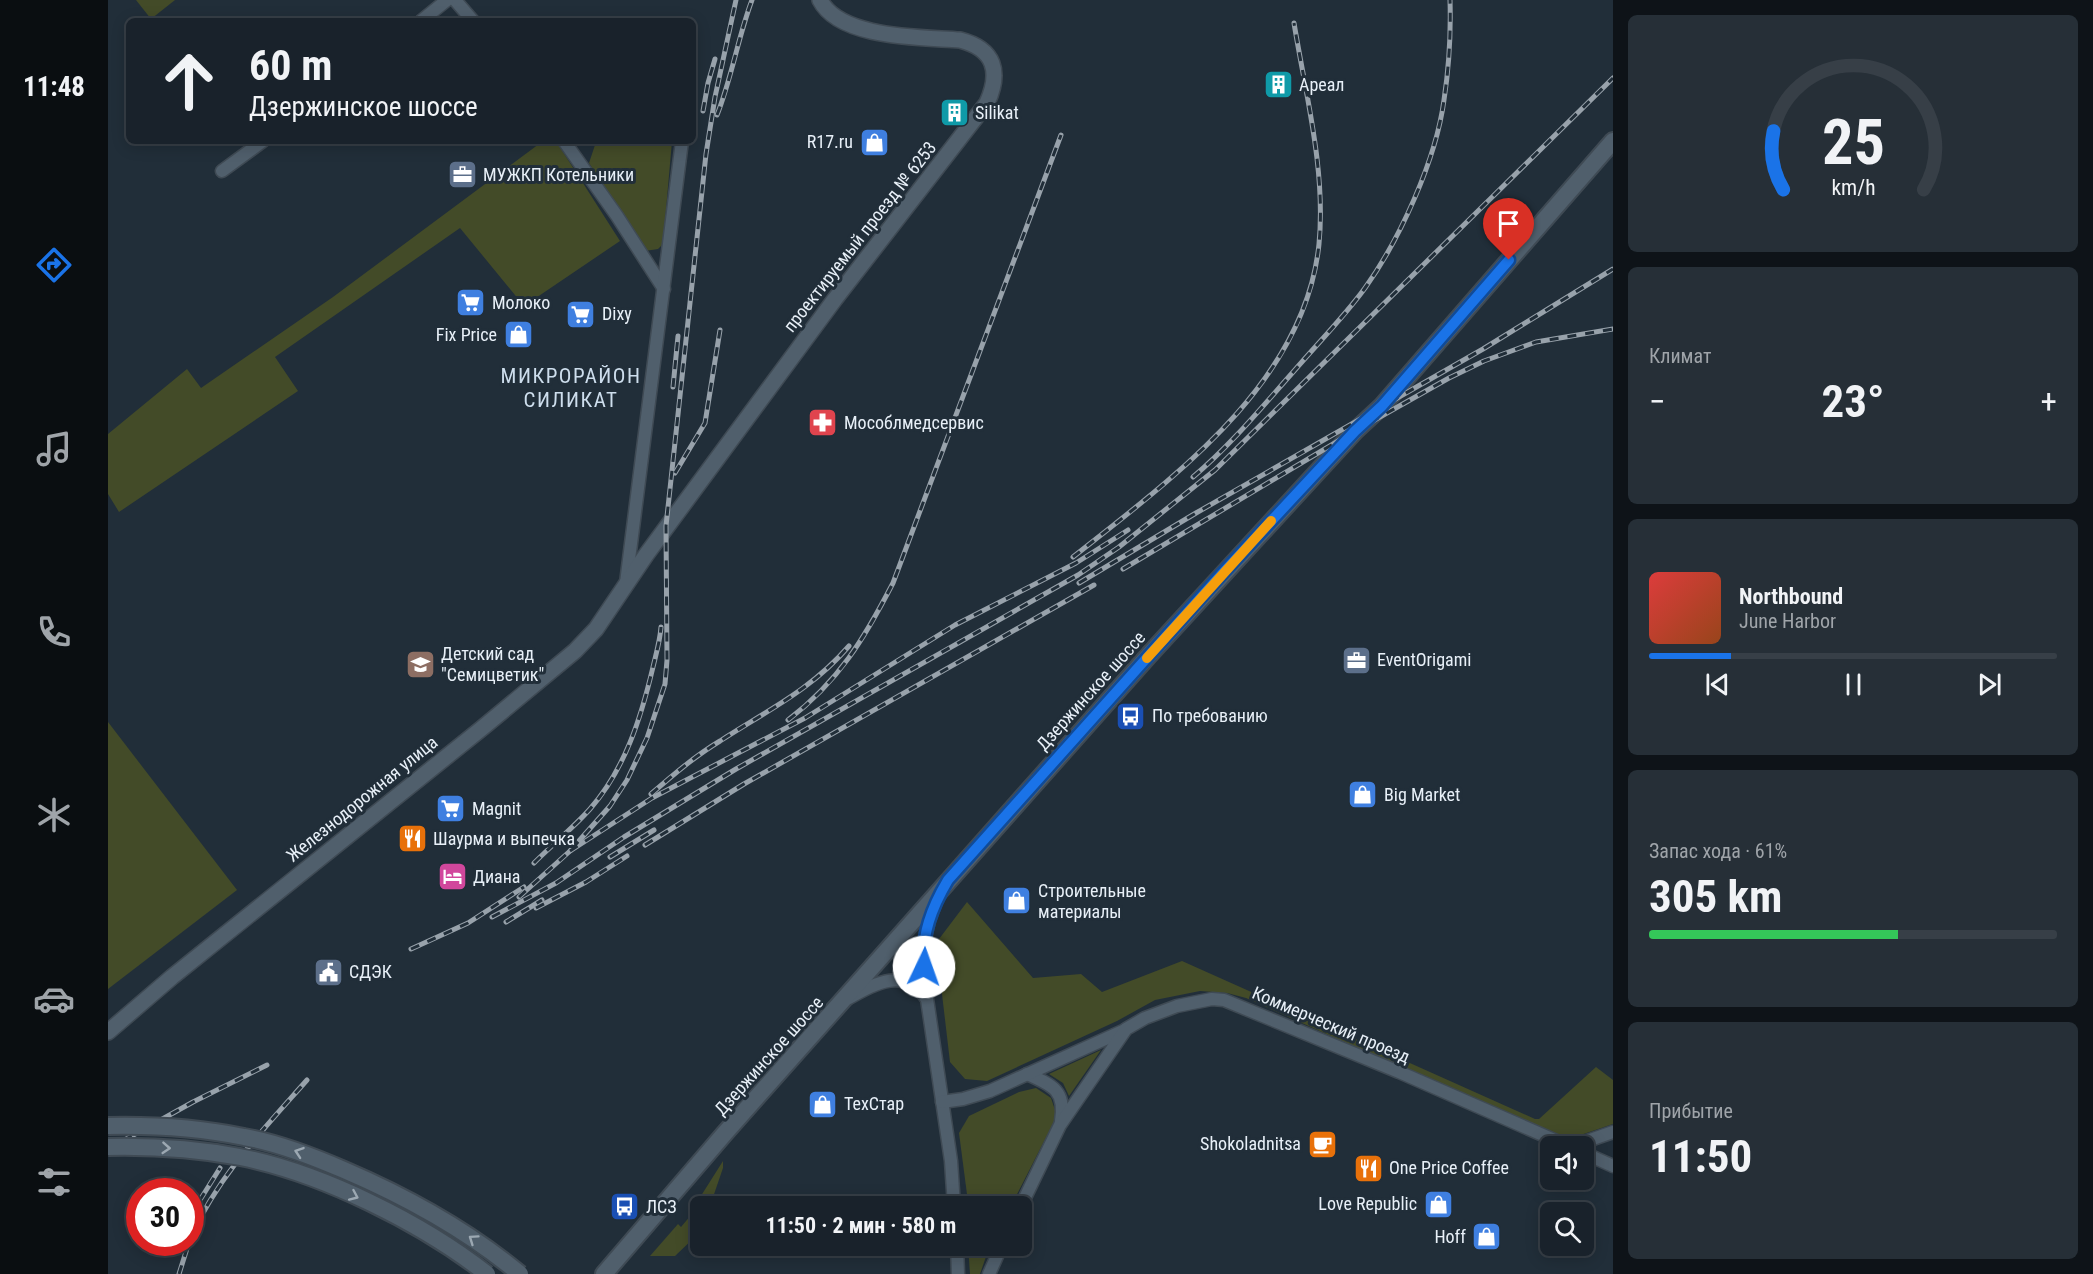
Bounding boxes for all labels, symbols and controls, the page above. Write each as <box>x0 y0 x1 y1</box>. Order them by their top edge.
text: 60 m <box>249 41 332 90</box>
icon: ahead <box>150 42 228 120</box>
building icon: Ареал <box>1262 69 1294 101</box>
text: 11:48 <box>23 71 85 103</box>
place label: Ареал <box>1299 74 1345 95</box>
text: Дзержинское шоссе <box>249 91 478 123</box>
building icon: Silikat <box>938 97 970 129</box>
place label: Silikat <box>975 102 1019 123</box>
text: 25 <box>1821 107 1885 180</box>
shop icon: R17.ru <box>858 126 890 158</box>
place label: R17.ru <box>807 131 853 152</box>
street label: проектируемый проезд № 6253 <box>779 137 940 336</box>
office icon: МУЖКП Котельники <box>446 159 478 191</box>
place label: МУЖКП Котельники <box>483 164 634 185</box>
text: km/h <box>1831 176 1875 201</box>
pin <box>1483 198 1534 260</box>
icon: arrive <box>1492 207 1525 240</box>
icon: directions <box>33 244 75 286</box>
supermarket icon: Молоко <box>455 287 487 319</box>
place label: Молоко <box>492 292 550 313</box>
supermarket icon: Dixy <box>565 298 597 330</box>
place label: Dixy <box>602 303 632 324</box>
shop icon: Fix Price <box>502 319 534 351</box>
place label: Fix Price <box>436 324 497 345</box>
text: Климат <box>1649 344 1711 368</box>
district label: МИКРОРАЙОН СИЛИКАТ <box>501 364 641 412</box>
text: 23° <box>1822 375 1885 428</box>
text: − <box>1649 382 1666 421</box>
text: + <box>2041 382 2057 421</box>
pharmacy icon: Мособлмедсервис <box>807 407 839 439</box>
place label: Мособлмедсервис <box>844 412 984 433</box>
icon: music <box>33 428 75 470</box>
text: Northbound <box>1739 584 1843 609</box>
text: June Harbor <box>1739 609 1836 633</box>
icon: phone <box>33 611 75 653</box>
street label: Дзержинское шоссе <box>1032 627 1149 754</box>
place label: Детский сад "Семицветик" <box>441 643 544 685</box>
office icon: EventOrigami <box>1340 644 1372 676</box>
school or university icon: Детский сад "Семицветик" <box>404 648 436 680</box>
place label: EventOrigami <box>1377 649 1471 670</box>
icon: previous <box>1701 668 1734 701</box>
icon: pause <box>1837 668 1870 701</box>
icon: next <box>1973 668 2006 701</box>
bus stop icon: По требованию <box>1115 700 1147 732</box>
place label: По требованию <box>1152 705 1268 726</box>
street label: Железнодорожная улица <box>282 731 441 866</box>
shop icon: Big Market <box>1347 779 1379 811</box>
place label: Big Market <box>1384 784 1460 805</box>
supermarket icon: Magnit <box>435 793 467 825</box>
icon: climate <box>33 794 75 836</box>
place label: Magnit <box>472 798 521 819</box>
restaurant icon: Шаурма и выпечка <box>396 823 428 855</box>
place label: Шаурма и выпечка <box>433 828 575 849</box>
text: Запас хода · 61% <box>1649 839 1787 863</box>
hotel icon: Диана <box>436 861 468 893</box>
place label: Диана <box>473 866 520 887</box>
text: 305 km <box>1649 870 1782 923</box>
place label: Строительные материалы <box>1038 880 1146 922</box>
shop icon: Строительные материалы <box>1001 885 1033 917</box>
position arrow <box>892 935 956 999</box>
public building icon: СДЭК <box>312 956 344 988</box>
place label: СДЭК <box>349 961 392 982</box>
icon: car <box>33 978 75 1020</box>
street label: Коммерческий проезд <box>1249 982 1413 1067</box>
street label: Дзержинское шоссе <box>710 992 827 1119</box>
shop icon: ТехСтар <box>807 1088 839 1120</box>
place label: ТехСтар <box>844 1093 904 1114</box>
text: Прибытие <box>1649 1099 1733 1123</box>
cafe icon: Shokoladnitsa <box>1306 1128 1338 1160</box>
text: 11:50 <box>1649 1130 1752 1183</box>
place label: Shokoladnitsa <box>1200 1133 1301 1154</box>
map controls <box>1540 1136 1594 1256</box>
button: sound <box>1540 1136 1594 1190</box>
one-way arrow <box>162 1142 171 1155</box>
one-way arrow <box>294 1147 305 1159</box>
restaurant icon: One Price Coffee <box>1352 1152 1384 1184</box>
place label: One Price Coffee <box>1389 1157 1509 1178</box>
icon: filters <box>33 1161 75 1203</box>
speed limit sign: 30 <box>126 1178 204 1256</box>
shop icon: Love Republic <box>1422 1188 1454 1220</box>
one-way arrow <box>348 1189 359 1201</box>
bus stop icon: ЛСЗ <box>609 1191 641 1223</box>
place label: Love Republic <box>1318 1193 1417 1214</box>
place label: ЛСЗ <box>646 1196 677 1217</box>
button: search <box>1540 1202 1594 1256</box>
text: 11:50 · 2 мин · 580 m <box>766 1213 956 1238</box>
shop icon: Hoff <box>1471 1221 1503 1253</box>
place label: Hoff <box>1434 1226 1466 1247</box>
one-way arrow <box>469 1235 480 1246</box>

